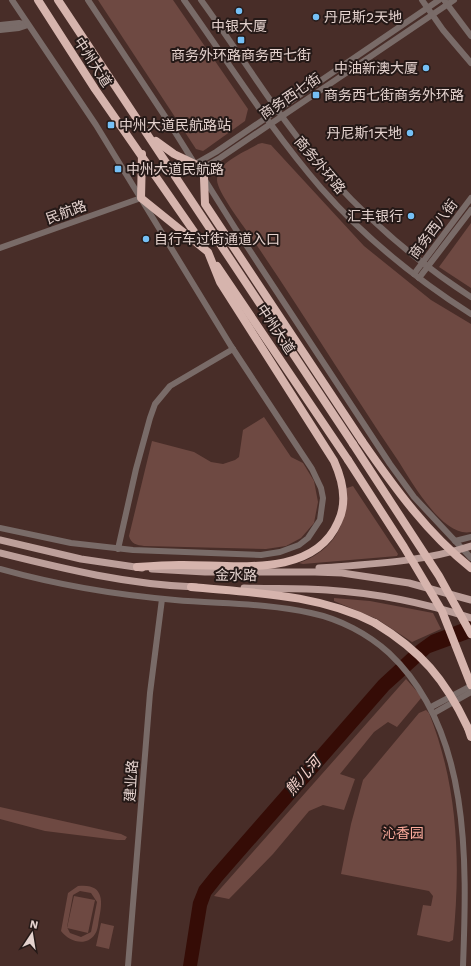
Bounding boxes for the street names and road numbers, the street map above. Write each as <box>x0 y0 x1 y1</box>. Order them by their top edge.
street label: 中州大道 <box>71 34 115 90</box>
street label: 商务西七街 <box>257 70 323 122</box>
street label: 商务外环路 <box>291 133 349 197</box>
street label: 商务西八街 <box>406 196 460 262</box>
street label: 民航路 <box>44 197 88 227</box>
street label: 中州大道 <box>254 301 298 357</box>
street label: 金水路 <box>215 567 257 583</box>
street label: 建业路 <box>122 759 140 803</box>

